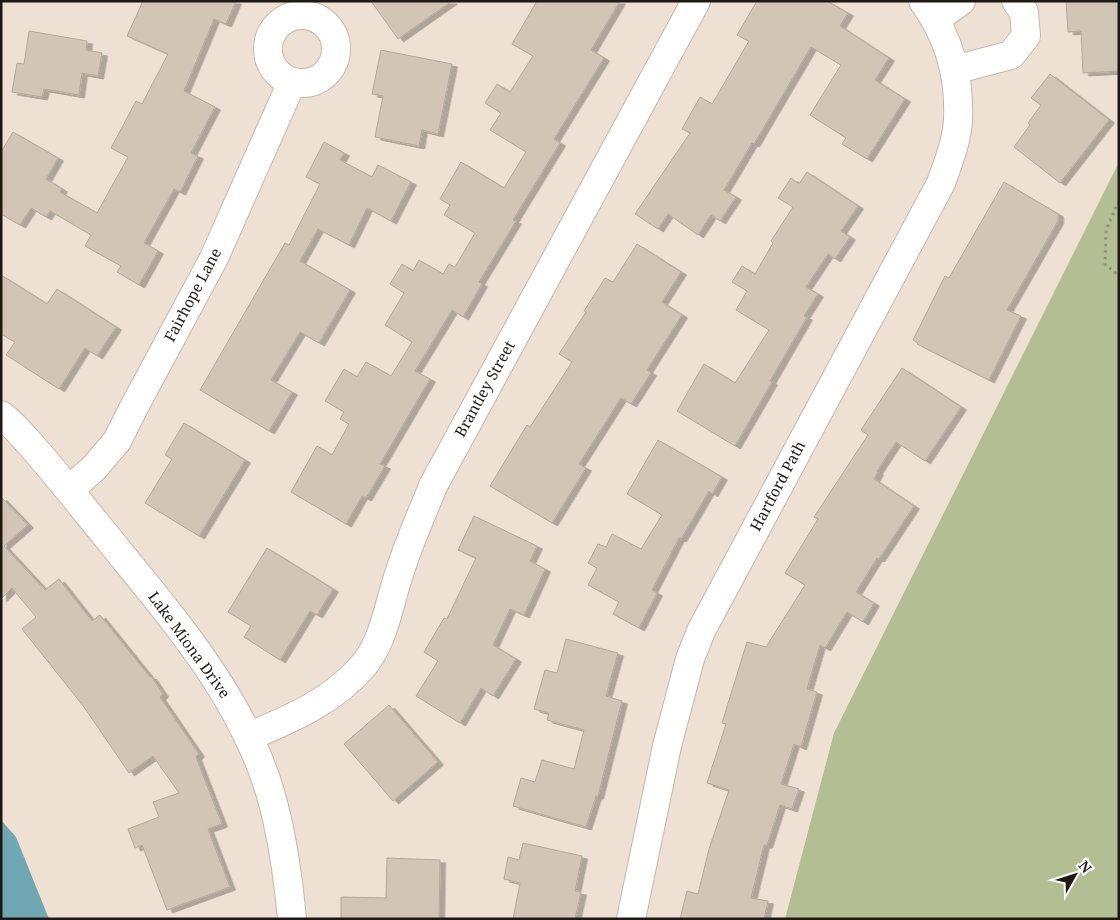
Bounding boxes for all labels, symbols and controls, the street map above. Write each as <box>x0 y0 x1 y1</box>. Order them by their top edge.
street label: Fairhope Lane <box>159 244 225 345</box>
street label: Brantley Street <box>449 337 519 440</box>
street label: Hartford Path <box>745 437 809 534</box>
street label: Lake Miona Drive <box>144 587 235 702</box>
north arrow <box>1050 850 1100 900</box>
text: N <box>1075 856 1096 877</box>

